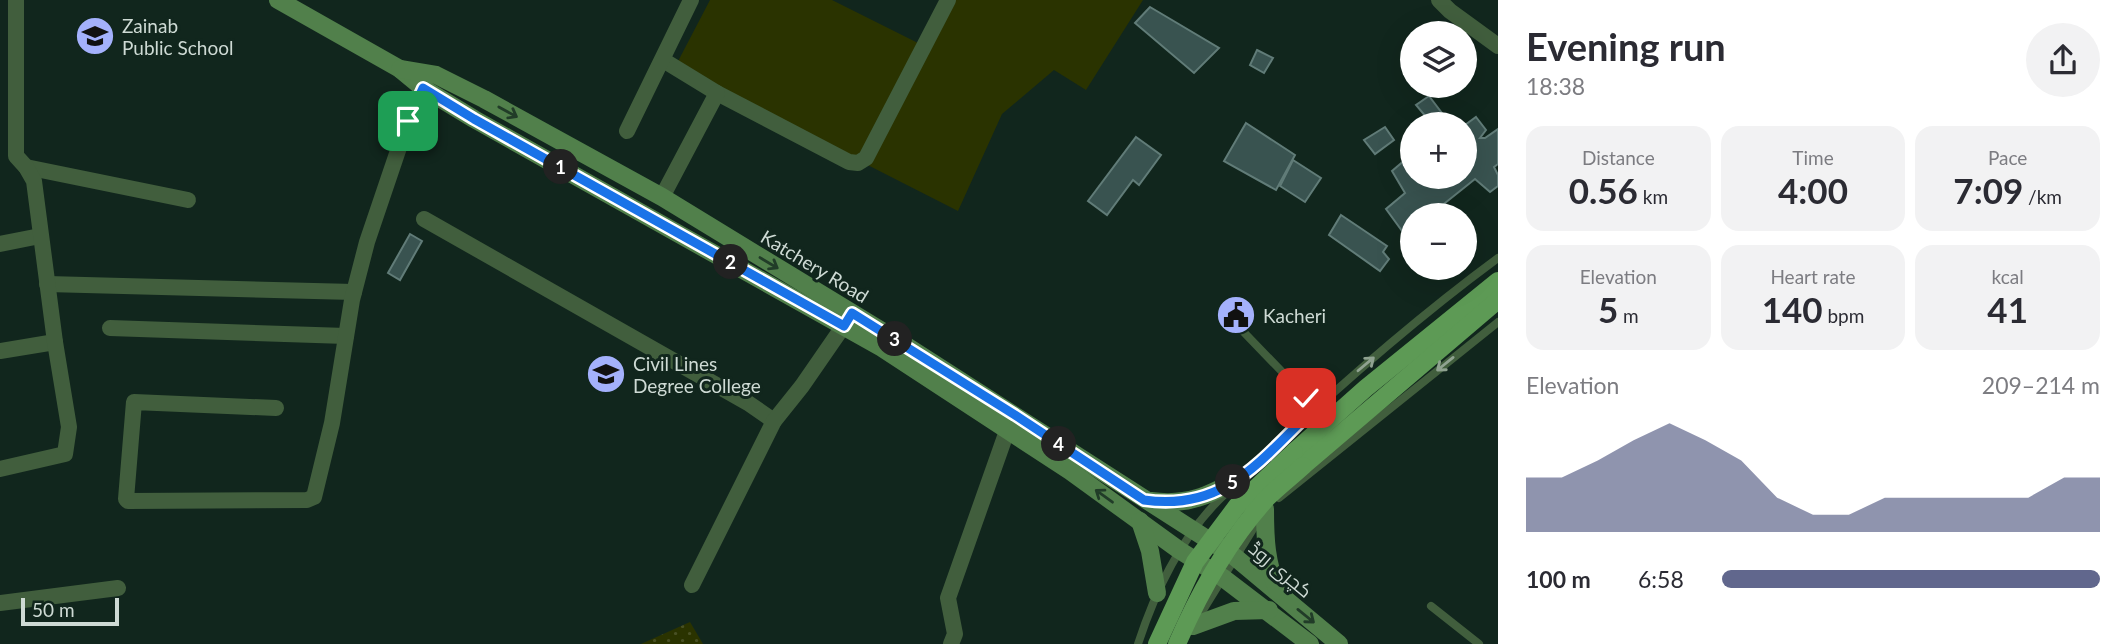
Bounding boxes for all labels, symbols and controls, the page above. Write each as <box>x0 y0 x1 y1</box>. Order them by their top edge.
place label: Zainab Public School <box>122 14 234 59</box>
school or university icon: Zainab Public School <box>74 15 116 57</box>
map controls <box>1400 21 1477 280</box>
button: layers <box>1400 21 1477 98</box>
text: Evening run <box>1526 23 1726 69</box>
button: share <box>2026 23 2100 97</box>
text: 18:38 <box>1526 72 1585 100</box>
pin <box>378 91 438 151</box>
icon: arrive <box>389 102 427 140</box>
one-way arrow <box>497 106 518 119</box>
button: + <box>1400 112 1477 189</box>
text: Distance <box>1582 146 1655 169</box>
text: Time <box>1792 146 1834 169</box>
text: Pace <box>1988 146 2027 169</box>
pin: 1 <box>544 150 578 184</box>
text: 1 <box>555 155 566 178</box>
text: 0.56 <box>1569 169 1638 211</box>
text: 4:00 <box>1778 169 1848 211</box>
text: 7:09 <box>1953 169 2023 211</box>
text: km <box>1638 185 1668 208</box>
text: /km <box>2023 185 2062 208</box>
button: − <box>1400 203 1477 280</box>
street label: Katchery Road <box>757 225 873 307</box>
pin: 2 <box>714 244 748 280</box>
text: 2 <box>725 250 736 273</box>
one-way arrow <box>758 256 778 270</box>
text: Elevation <box>1580 265 1657 288</box>
text: Heart rate <box>1770 265 1856 288</box>
text: kcal <box>1992 265 2024 288</box>
text: 5 <box>1598 288 1618 330</box>
text: 140 <box>1762 288 1823 330</box>
text: 41 <box>1987 288 2028 330</box>
public building icon: Kacheri <box>1215 294 1257 336</box>
place label: Kacheri <box>1263 304 1326 327</box>
text: m <box>1618 304 1639 327</box>
text: bpm <box>1823 304 1864 327</box>
pin: 3 <box>878 322 912 356</box>
text: 3 <box>889 327 900 350</box>
place label: Civil Lines Degree College <box>633 352 761 397</box>
school or university icon: Civil Lines Degree College <box>585 353 627 395</box>
one-way arrow <box>1357 356 1375 372</box>
one-way arrow <box>1436 357 1454 372</box>
pin <box>1276 368 1336 428</box>
text: Elevation <box>1526 371 1619 399</box>
text: 209–214 m <box>1982 371 2100 399</box>
icon: check <box>1287 379 1325 417</box>
pin: 4 <box>1042 426 1076 462</box>
text: 4 <box>1053 432 1064 455</box>
pin: 5 <box>1216 464 1250 500</box>
text: 5 <box>1227 470 1238 493</box>
one-way arrow <box>1095 488 1114 503</box>
street label: کچری روڈ <box>1243 536 1317 604</box>
text: 100 m <box>1526 565 1591 593</box>
text: 6:58 <box>1638 565 1684 593</box>
scale bar <box>21 595 119 627</box>
text: 50 m <box>32 598 75 621</box>
one-way arrow <box>1296 609 1314 624</box>

